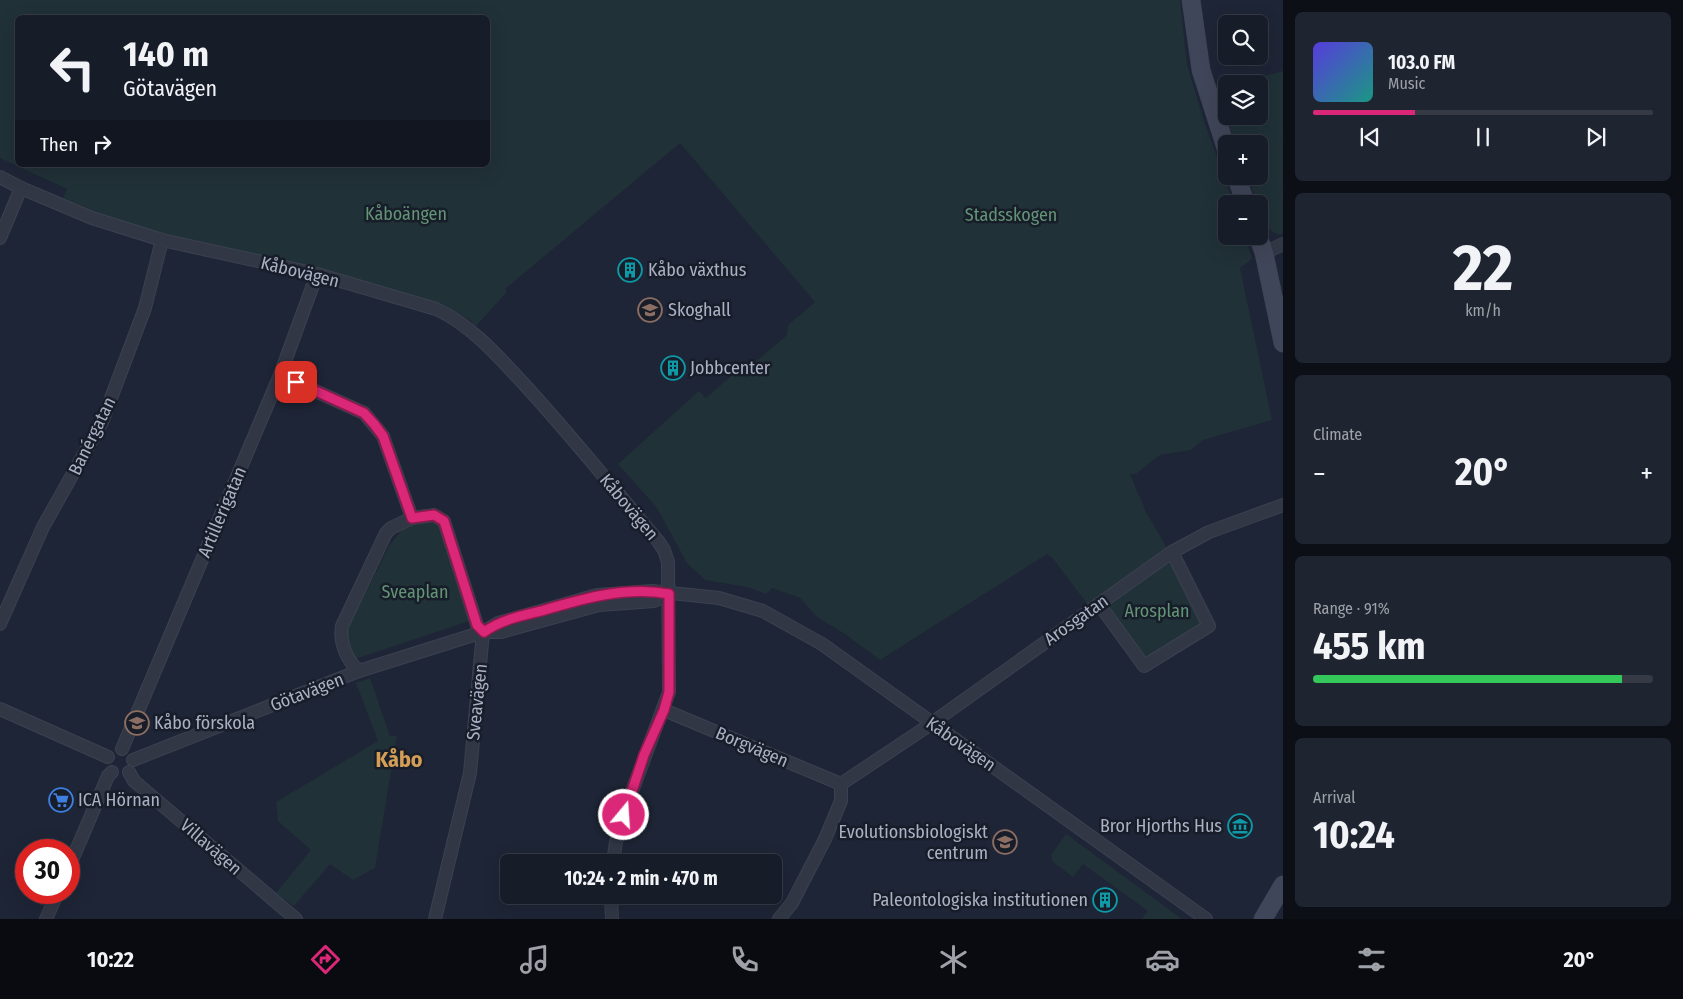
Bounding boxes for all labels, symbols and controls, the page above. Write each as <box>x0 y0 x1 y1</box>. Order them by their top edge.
map controls <box>1218 15 1268 245</box>
button: search <box>1218 15 1268 65</box>
text: 140 m <box>123 33 209 75</box>
icon: left <box>40 35 105 100</box>
text: 103.0 FM <box>1388 51 1455 74</box>
text: Music <box>1388 74 1425 93</box>
text: Götavägen <box>123 75 217 102</box>
button: layers <box>1218 75 1268 125</box>
icon: previous <box>1356 123 1384 151</box>
icon: pause <box>1469 123 1497 151</box>
icon: next <box>1582 123 1610 151</box>
icon: right <box>88 130 116 158</box>
text: Then <box>40 133 78 156</box>
button: + <box>1218 135 1268 185</box>
button: − <box>1218 195 1268 245</box>
park label: Kåboängen <box>365 203 447 225</box>
park label: Stadsskogen <box>965 204 1057 226</box>
text: 22 <box>1453 229 1513 307</box>
street label: Kåbovägen <box>258 252 342 292</box>
building icon: Kåbo växthus <box>617 257 643 283</box>
place label: Kåbo växthus <box>648 259 747 281</box>
school or university icon: Skoghall <box>637 297 663 323</box>
place label: Skoghall <box>668 299 731 321</box>
text: km/h <box>1465 301 1501 320</box>
building icon: Jobbcenter <box>660 355 686 381</box>
place label: Jobbcenter <box>690 357 771 379</box>
pin <box>275 361 317 403</box>
icon: arrive <box>282 368 310 396</box>
street label: Banérgatan <box>64 393 120 479</box>
text: Climate <box>1313 425 1362 444</box>
text: 20° <box>1455 449 1511 495</box>
text: − <box>1313 457 1326 490</box>
text: + <box>1640 457 1653 490</box>
street label: Artillerigatan <box>193 463 251 561</box>
street label: Kåbovägen <box>595 469 663 545</box>
park label: Sveaplan <box>382 581 448 603</box>
street label: Arosgatan <box>1040 590 1112 650</box>
text: Range · 91% <box>1313 599 1390 618</box>
park label: Arosplan <box>1125 600 1189 622</box>
text: 455 km <box>1313 623 1426 669</box>
street label: Sveavägen <box>462 663 492 741</box>
street label: Götavägen <box>267 668 347 716</box>
school or university icon: Kåbo förskola <box>124 710 150 736</box>
place label: Kåbo förskola <box>154 712 255 734</box>
street label: Kåbovägen <box>922 712 1000 776</box>
street label: Borgvägen <box>712 722 792 772</box>
district label: Kåbo <box>375 746 423 773</box>
supermarket icon: ICA Hörnan <box>48 787 74 813</box>
position arrow <box>597 788 649 840</box>
text: Arrival <box>1313 788 1355 807</box>
place label: ICA Hörnan <box>78 789 160 811</box>
text: 10:24 <box>1313 812 1395 858</box>
museum icon: Bror Hjorths Hus <box>1227 813 1253 839</box>
street label: Villavägen <box>176 814 246 880</box>
place label: Bror Hjorths Hus <box>1100 815 1222 837</box>
place label: Evolutionsbiologiskt centrum <box>839 821 988 864</box>
school or university icon: Evolutionsbiologiskt centrum <box>992 829 1018 855</box>
speed limit sign: 30 <box>15 839 80 904</box>
text: 10:24 · 2 min · 470 m <box>564 867 718 890</box>
building icon: Paleontologiska institutionen <box>1092 887 1118 913</box>
place label: Paleontologiska institutionen <box>872 889 1088 911</box>
icon: directions <box>308 942 343 977</box>
icon: music <box>517 942 552 977</box>
icon: phone <box>727 942 762 977</box>
icon: climate <box>936 942 971 977</box>
icon: car <box>1145 942 1180 977</box>
icon: filters <box>1354 942 1389 977</box>
text: 10:22 <box>87 946 134 973</box>
text: 20° <box>1563 946 1596 973</box>

